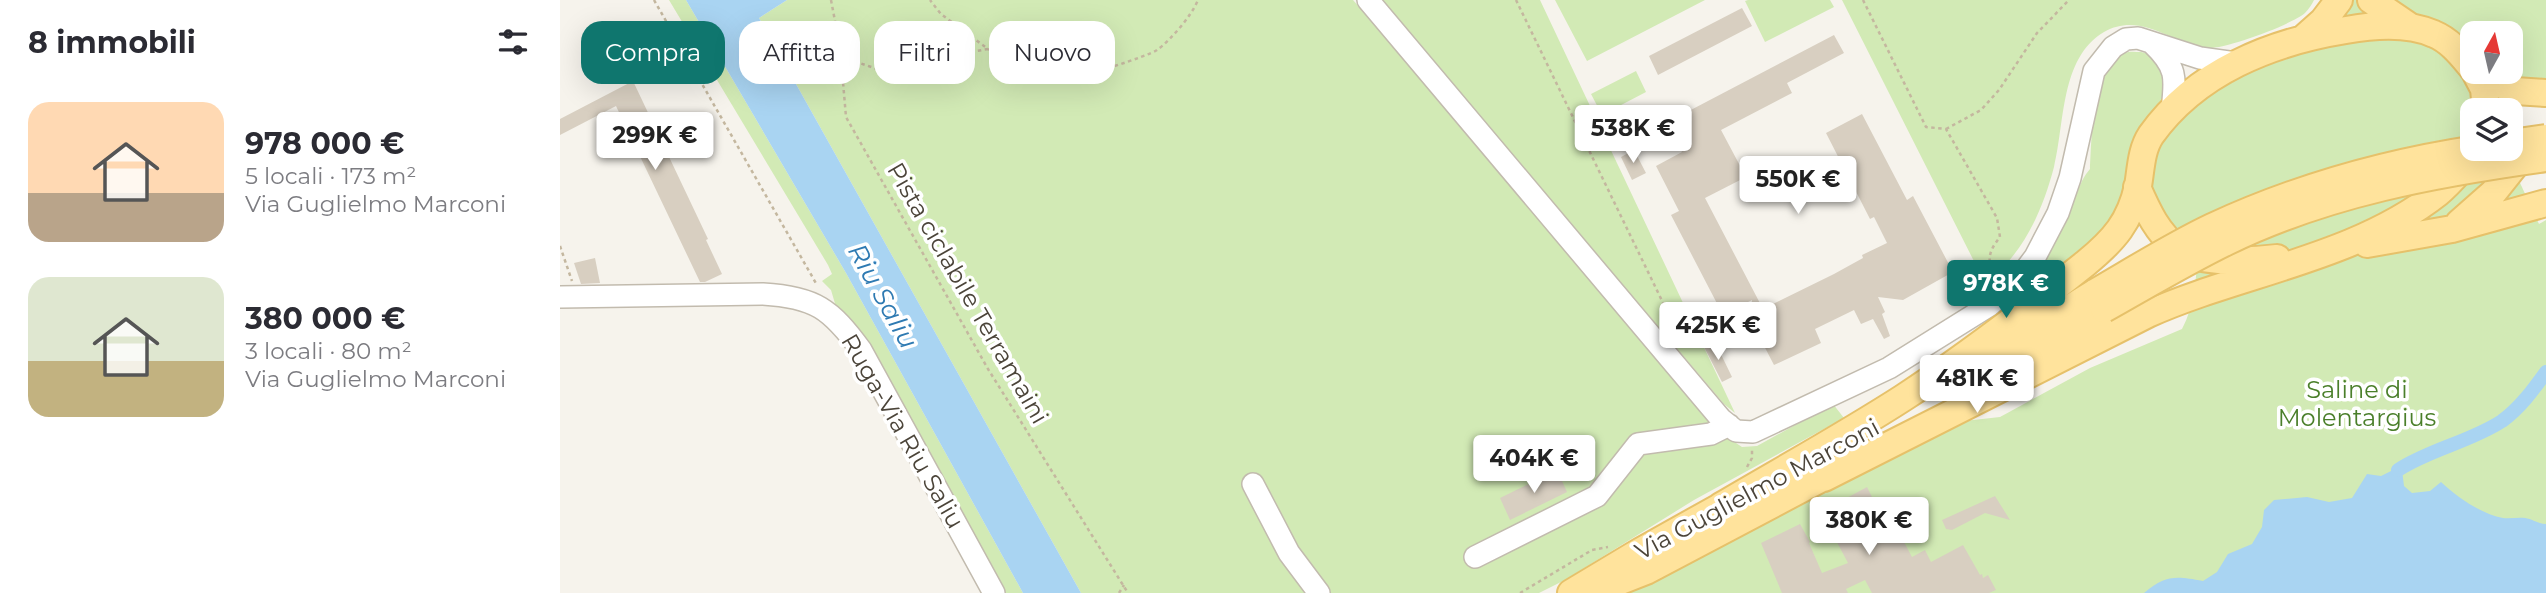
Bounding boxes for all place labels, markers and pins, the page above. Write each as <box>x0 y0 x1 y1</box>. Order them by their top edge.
pin: 538K € <box>1576 106 1690 165</box>
pin: 299K € <box>598 113 712 172</box>
pin: 550K € <box>1741 156 1855 216</box>
pin: 978K € <box>1949 260 2063 320</box>
pin: 425K € <box>1661 302 1775 362</box>
pin: 481K € <box>1920 356 2034 415</box>
pin: 404K € <box>1477 435 1591 495</box>
pin: 380K € <box>1812 498 1926 557</box>

